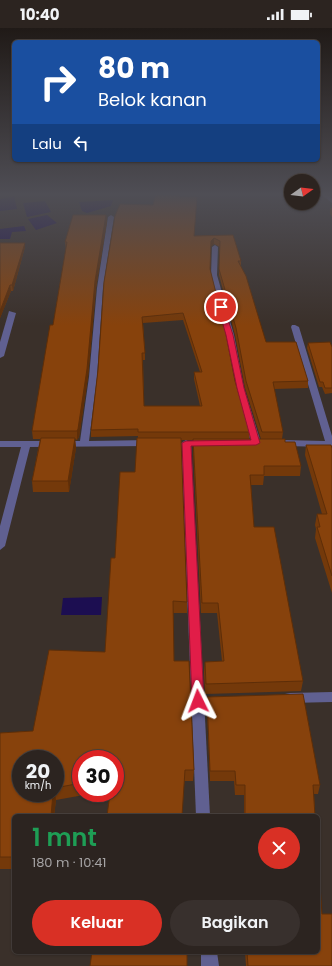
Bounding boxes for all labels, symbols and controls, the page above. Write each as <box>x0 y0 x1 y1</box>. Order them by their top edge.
text: 10:40 <box>20 4 60 25</box>
text: 80 m <box>98 49 170 88</box>
icon: right <box>32 56 84 108</box>
text: Belok kanan <box>98 87 207 112</box>
icon: left <box>70 132 92 154</box>
text: Lalu <box>32 133 62 154</box>
north arrow <box>284 174 320 210</box>
map controls <box>284 174 320 210</box>
pin <box>204 290 238 324</box>
icon: arrive <box>210 296 232 318</box>
position arrow <box>177 680 219 722</box>
speed limit sign: 30 <box>72 750 124 802</box>
text: 20 <box>26 757 50 785</box>
text: km/h <box>25 778 51 793</box>
text: 1 mnt <box>32 821 97 854</box>
button: close <box>258 827 300 869</box>
text: 180 m · 10:41 <box>32 853 107 872</box>
button: Keluar <box>32 900 162 946</box>
button: Bagikan <box>170 900 300 946</box>

